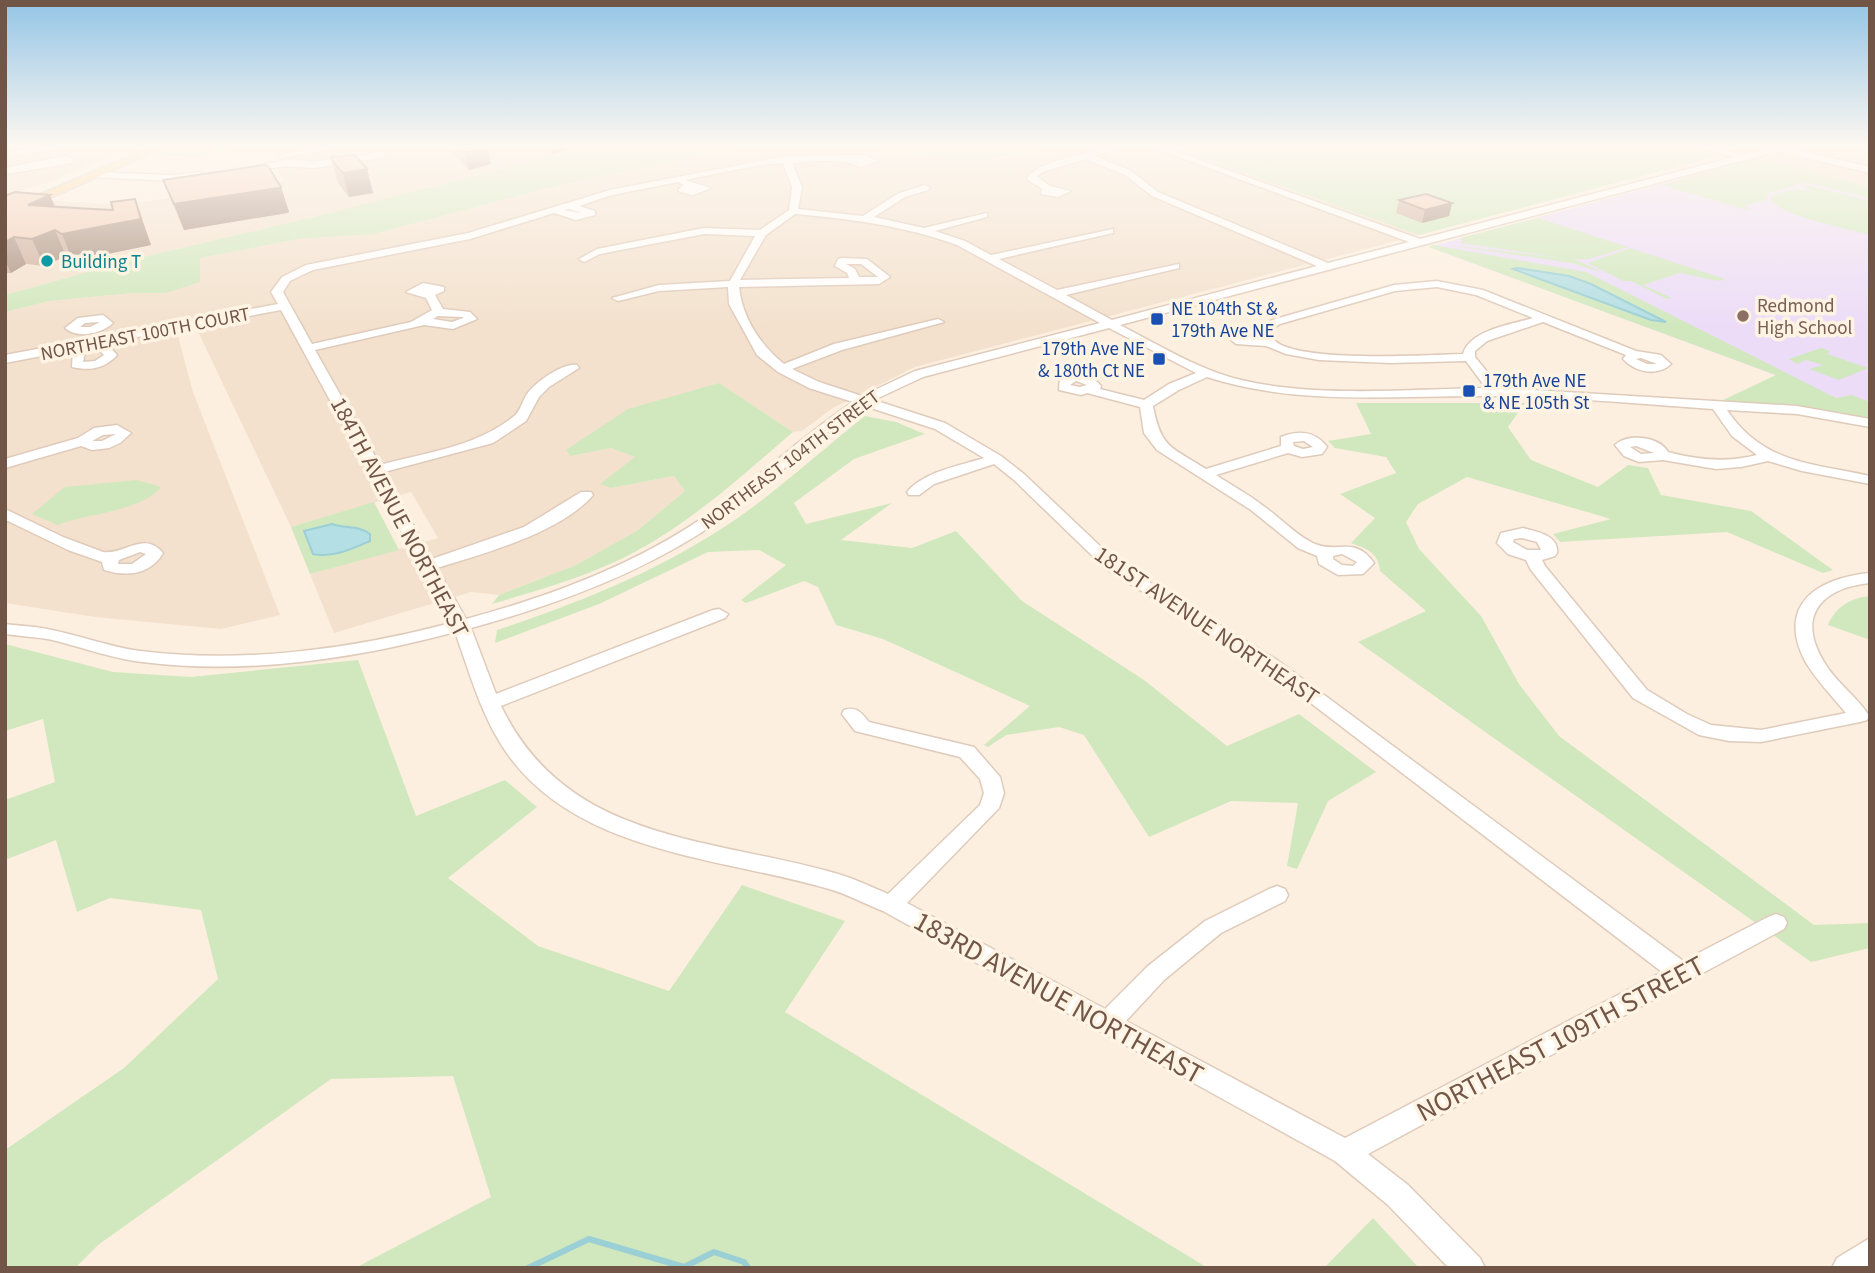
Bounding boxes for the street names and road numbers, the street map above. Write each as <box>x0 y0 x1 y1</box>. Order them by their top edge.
street label: NORTHEAST 100TH COURT <box>38 301 252 368</box>
street label: NORTHEAST 104TH STREET <box>696 384 886 537</box>
street label: 184TH AVENUE NORTHEAST <box>322 391 477 643</box>
street label: 181ST AVENUE NORTHEAST <box>1088 538 1326 713</box>
street label: 183RD AVENUE NORTHEAST <box>906 901 1211 1094</box>
street label: NORTHEAST 109TH STREET <box>1409 946 1712 1132</box>

